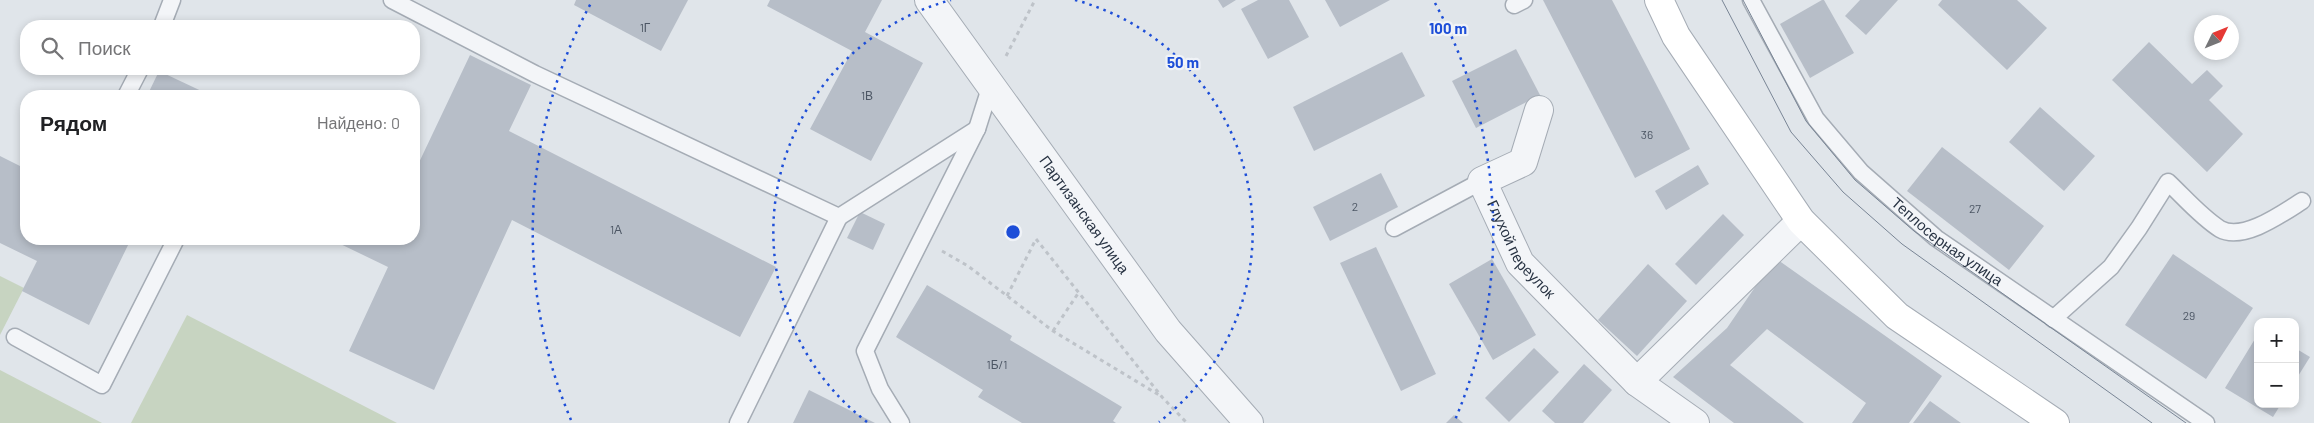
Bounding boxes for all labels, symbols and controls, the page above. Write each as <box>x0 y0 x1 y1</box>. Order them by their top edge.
north arrow <box>2194 15 2239 60</box>
text: 100 m <box>1429 19 1467 37</box>
search box <box>20 20 420 75</box>
house number: 1Г <box>640 20 651 34</box>
icon: search <box>38 34 66 62</box>
text: Поиск <box>78 36 131 59</box>
text: 50 m <box>1167 53 1199 71</box>
house number: 1В <box>861 88 873 102</box>
text: Рядом <box>40 110 107 135</box>
text: Найдено: 0 <box>317 113 400 132</box>
house number: 36 <box>1641 127 1653 141</box>
street label: Партизанская улица <box>1036 152 1134 277</box>
street label: Теплосерная улица <box>1888 193 2007 289</box>
street label: Глухой переулок <box>1484 197 1560 302</box>
house number: 2 <box>1352 199 1358 213</box>
house number: 27 <box>1969 201 1981 215</box>
house number: 1А <box>610 222 622 236</box>
centre of rings <box>1004 223 1022 241</box>
house number: 29 <box>2183 308 2195 322</box>
map controls <box>2254 318 2299 408</box>
button: + <box>2254 318 2299 363</box>
house number: 1Б/1 <box>986 357 1008 371</box>
button: − <box>2254 363 2299 408</box>

